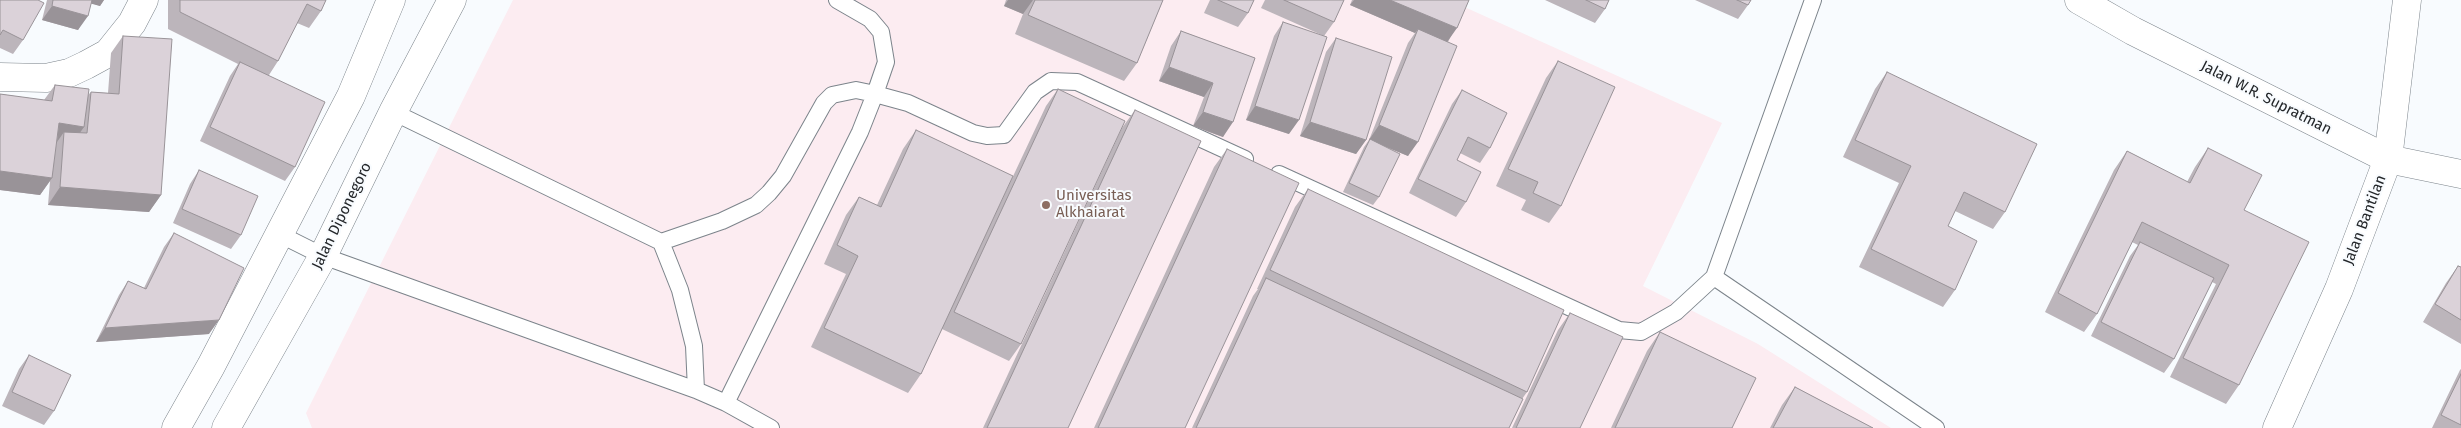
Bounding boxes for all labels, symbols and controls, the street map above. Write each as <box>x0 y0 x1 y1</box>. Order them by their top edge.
street label: Jalan W.R. Supratman <box>2198 57 2334 139</box>
street label: Jalan Diponegoro <box>308 160 376 272</box>
street label: Jalan Bantilan <box>2340 173 2390 267</box>
place label: Universitas Alkhaiarat <box>1056 187 1132 222</box>
marker: Universitas Alkhaiarat <box>1040 199 1052 211</box>

